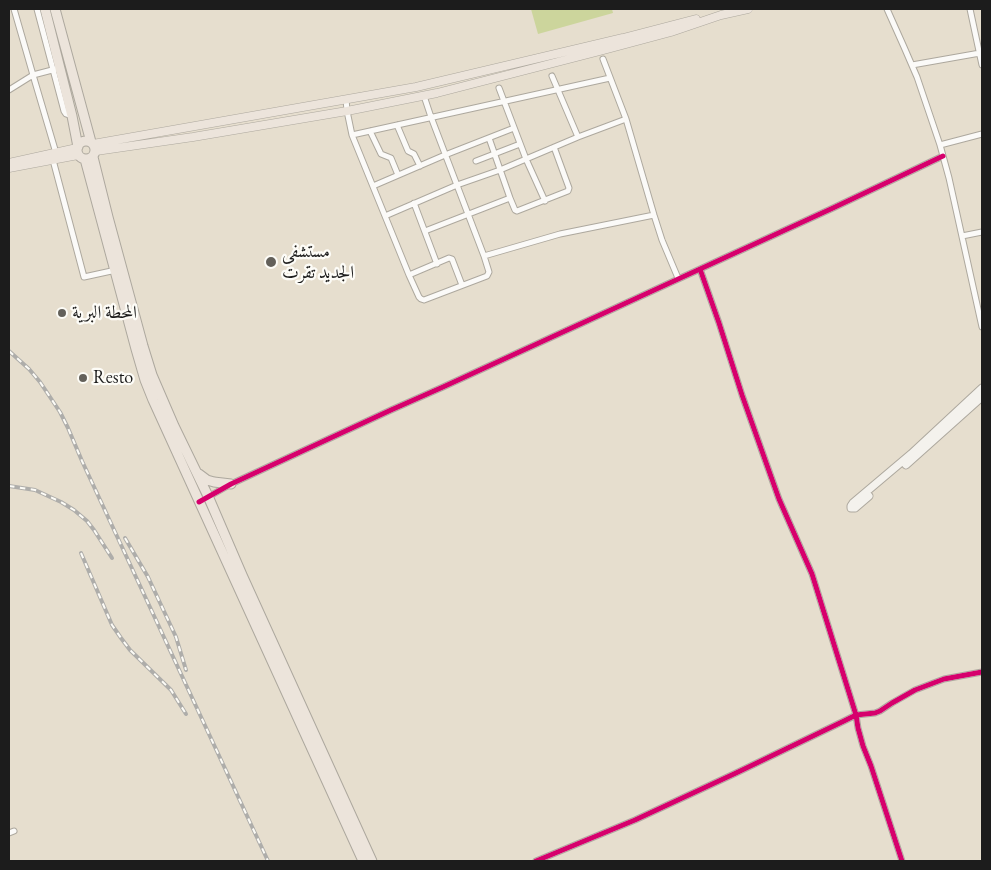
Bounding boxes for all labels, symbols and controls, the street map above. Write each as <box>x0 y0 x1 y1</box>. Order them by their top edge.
place label: مستشفى الجديد تقرت <box>282 241 354 284</box>
marker: مستشفى الجديد تقرت <box>264 255 278 269</box>
place label: المحطة البرية <box>72 302 137 324</box>
marker: المحطة البرية <box>56 307 68 319</box>
place label: Resto <box>93 367 133 389</box>
marker: Resto <box>77 372 89 384</box>

